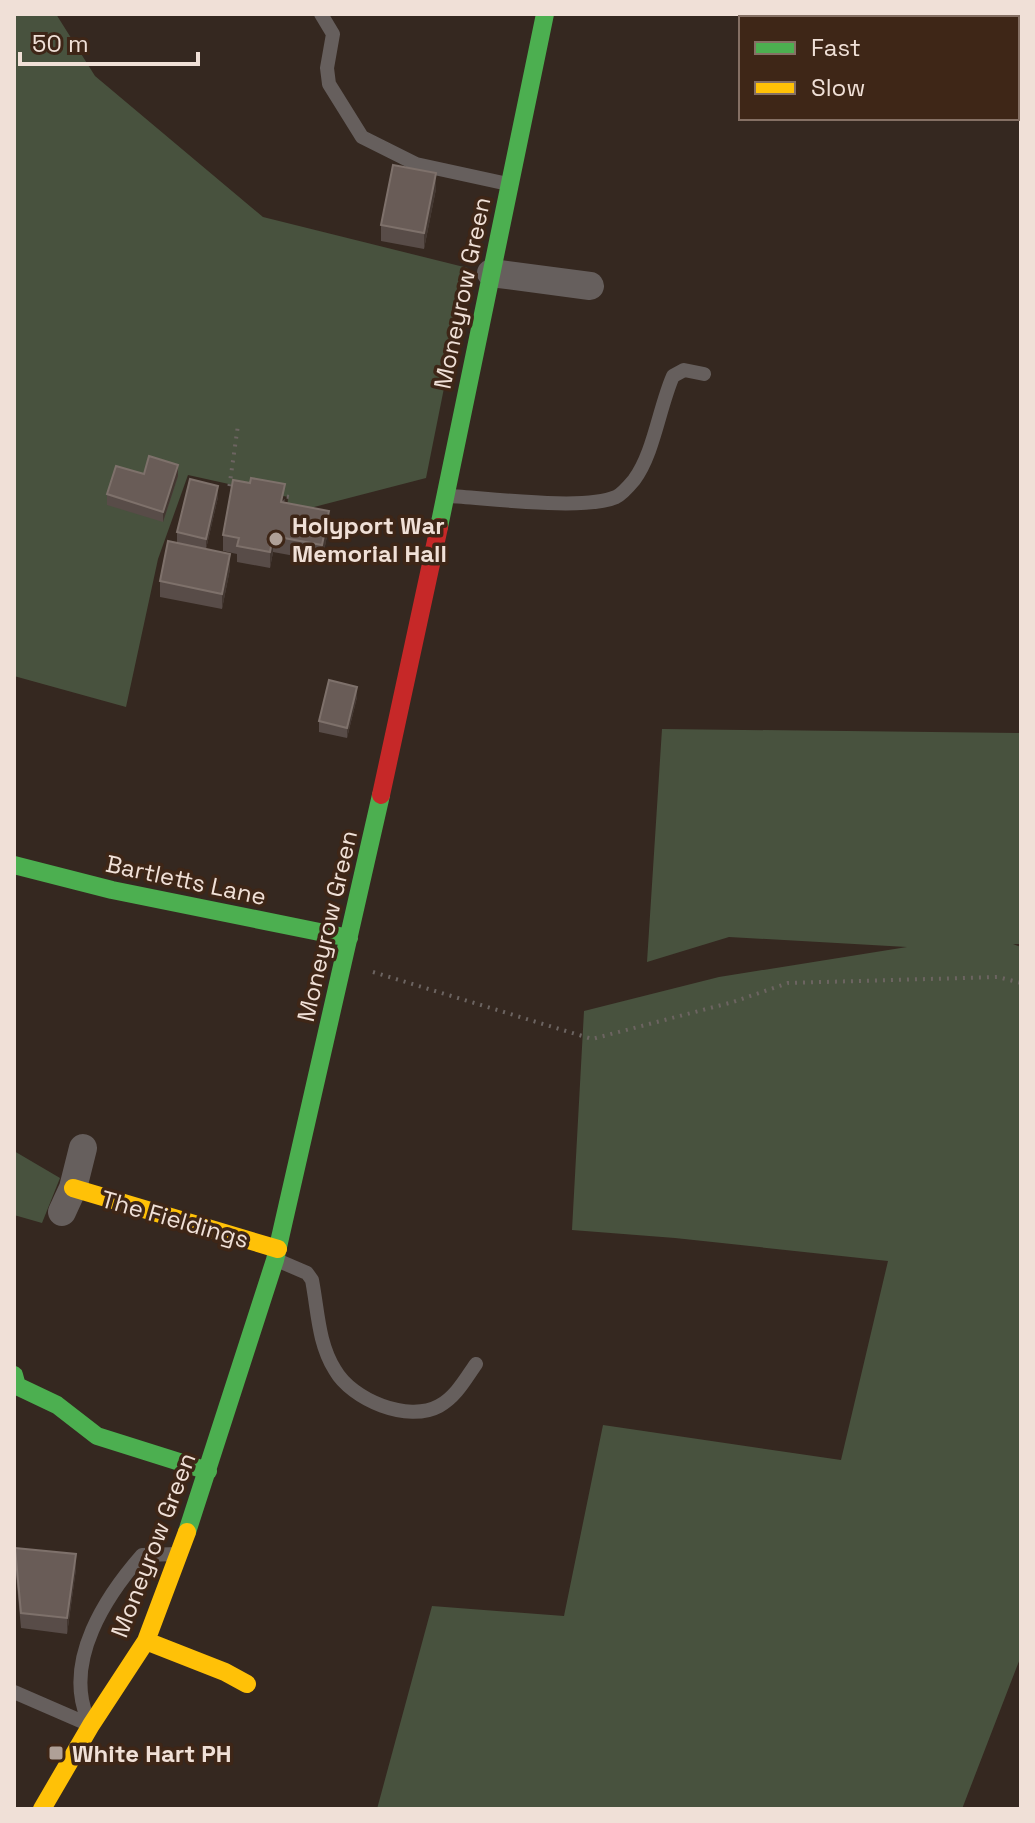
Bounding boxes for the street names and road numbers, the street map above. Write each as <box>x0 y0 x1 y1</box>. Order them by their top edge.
street label: Moneyrow Green <box>427 194 497 392</box>
street label: Moneyrow Green <box>290 827 364 1025</box>
street label: Bartletts Lane <box>103 848 269 912</box>
street label: The Fieldings <box>98 1183 252 1255</box>
street label: Moneyrow Green <box>104 1448 202 1642</box>

